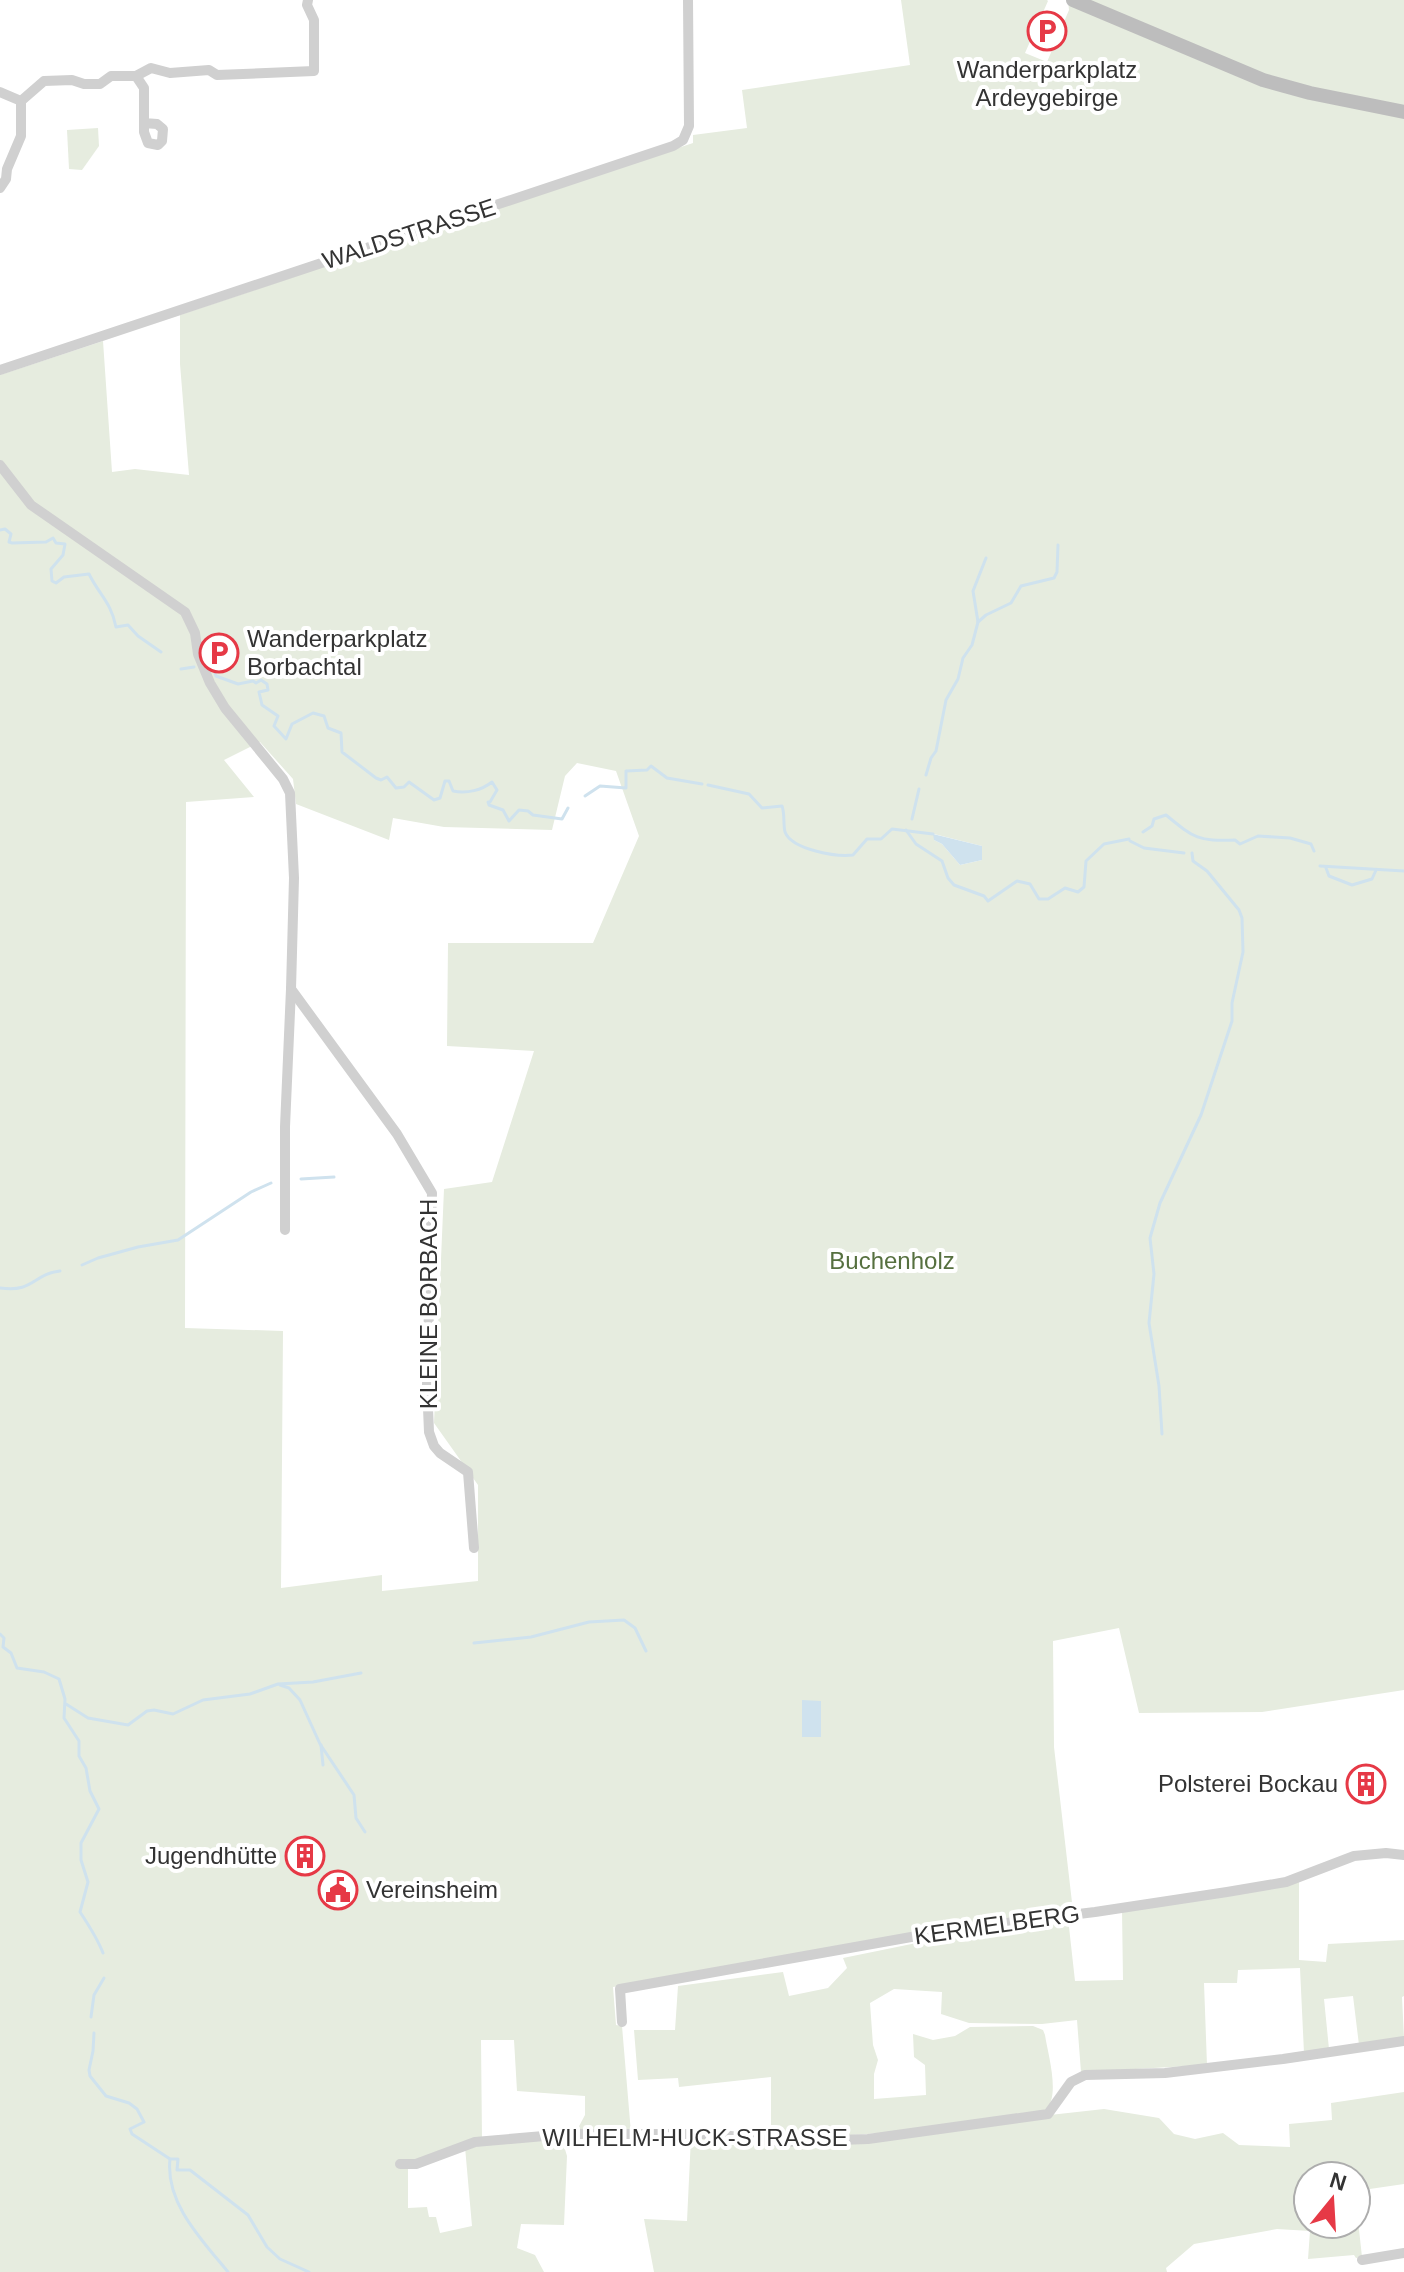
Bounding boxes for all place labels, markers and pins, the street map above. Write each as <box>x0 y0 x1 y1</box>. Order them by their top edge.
parking icon: Wanderparkplatz Ardeygebirge <box>1026 10 1068 52</box>
place label: Wanderparkplatz Ardeygebirge <box>957 56 1137 111</box>
place label: Wanderparkplatz Borbachtal <box>247 625 428 680</box>
parking icon: Wanderparkplatz Borbachtal <box>198 632 240 674</box>
building icon: Polsterei Bockau <box>1345 1763 1387 1805</box>
place label: Polsterei Bockau <box>1158 1770 1338 1797</box>
building icon: Jugendhütte <box>284 1835 326 1877</box>
place label: Jugendhütte <box>145 1842 277 1869</box>
public building icon: Vereinsheim <box>317 1869 359 1911</box>
place label: Vereinsheim <box>366 1876 498 1903</box>

